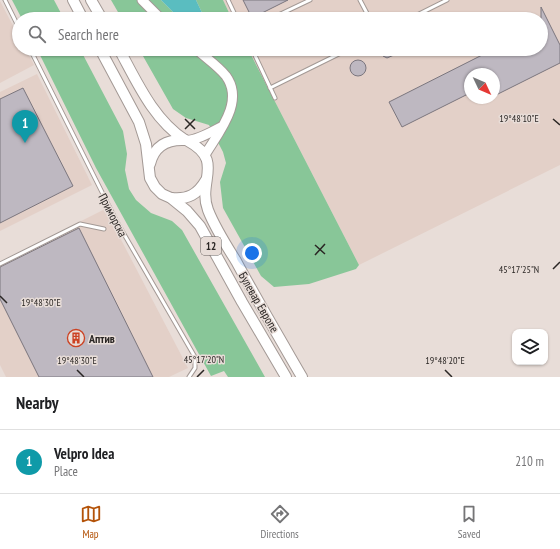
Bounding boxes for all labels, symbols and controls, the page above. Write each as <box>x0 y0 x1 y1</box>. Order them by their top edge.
search box <box>12 12 548 56</box>
icon: search <box>26 23 48 45</box>
text: Search here <box>58 25 119 44</box>
north arrow <box>464 68 500 104</box>
pin: 1 <box>12 110 38 143</box>
text: 19°48'10"E <box>499 112 539 125</box>
street label: Приморска <box>95 191 131 240</box>
road number: 12 <box>201 237 221 255</box>
your location <box>242 243 262 263</box>
text: 45°17'25"N <box>499 263 539 276</box>
street label: Булевар Европе <box>236 269 282 335</box>
text: 19°48'30"E <box>21 296 61 309</box>
building icon: Аптив <box>66 328 86 348</box>
map controls <box>512 329 548 365</box>
button: layers <box>512 329 548 365</box>
place label: Аптив <box>88 331 115 346</box>
text: 45°17'20"N <box>184 353 224 366</box>
text: 19°48'30"E <box>57 354 97 367</box>
text: 19°48'20"E <box>425 354 465 367</box>
text: Nearby <box>16 392 59 414</box>
text: Velpro Idea <box>54 444 114 463</box>
text: 1 <box>26 453 32 470</box>
text: 210 m <box>515 453 544 470</box>
text: Place <box>54 463 78 480</box>
tab: Map <box>80 503 102 541</box>
tab: Directions <box>261 503 299 541</box>
tab: Saved <box>458 503 480 541</box>

